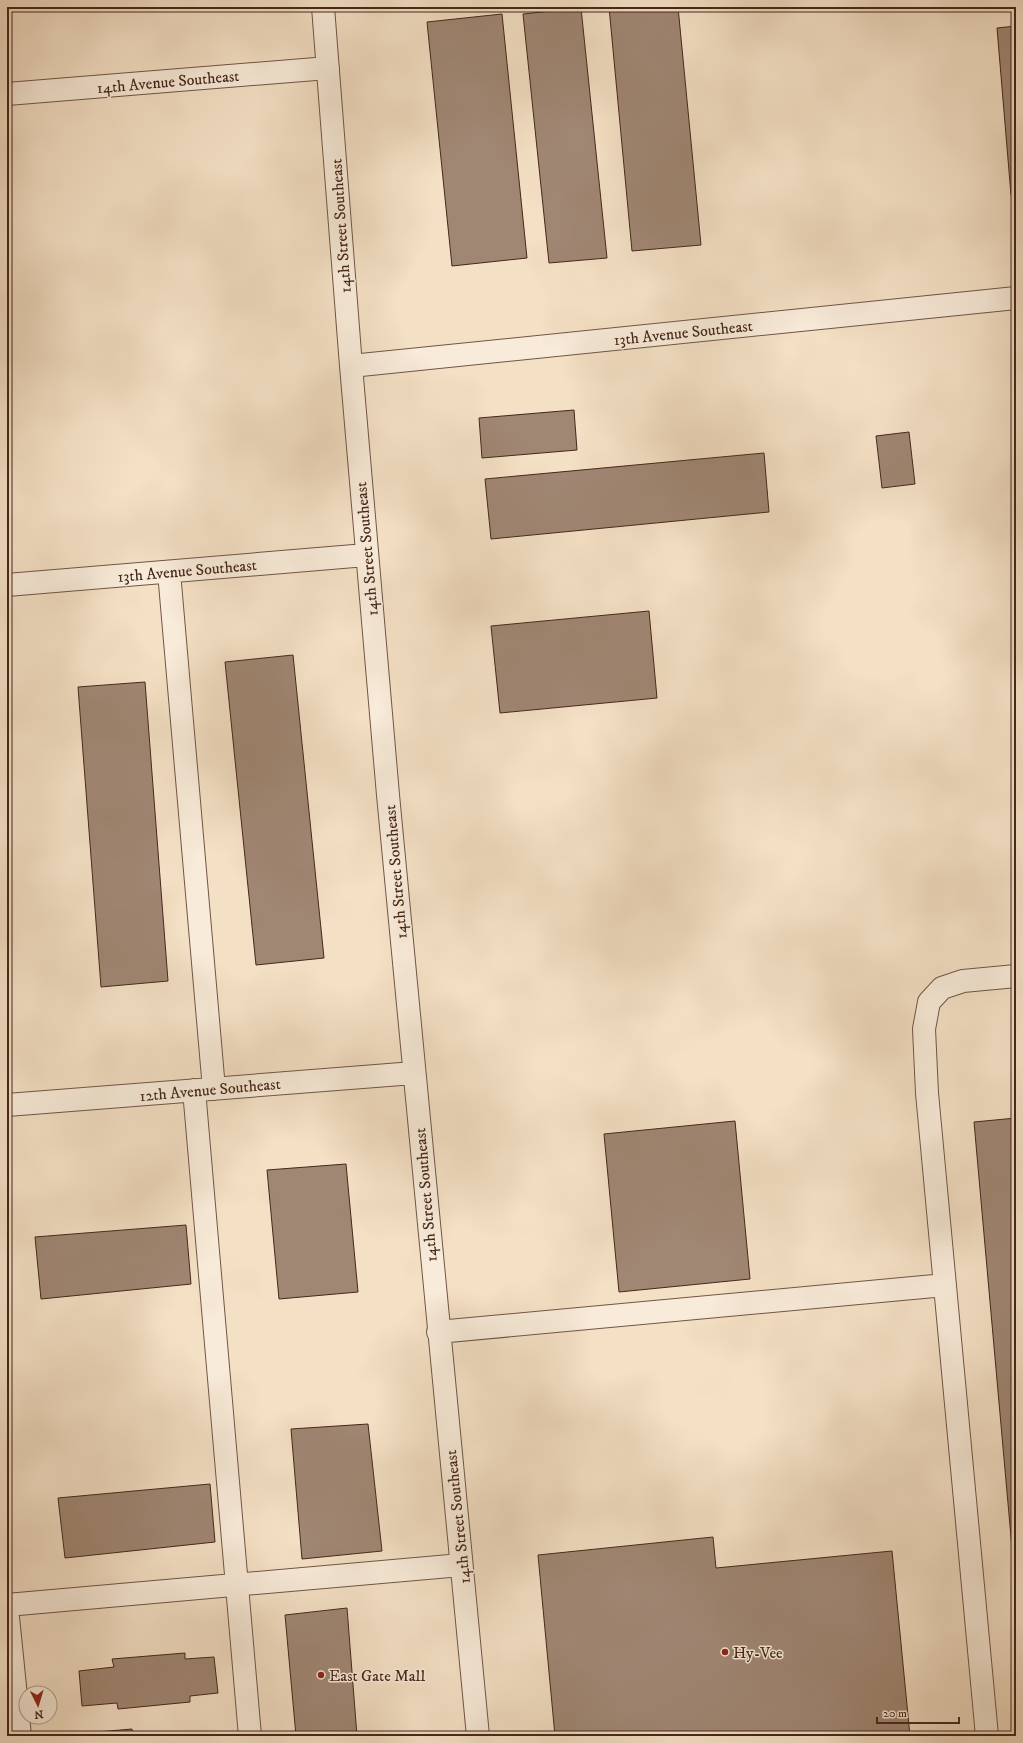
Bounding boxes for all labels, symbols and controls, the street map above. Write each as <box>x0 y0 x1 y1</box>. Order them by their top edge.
street label: 14th Avenue Southeast <box>96 66 240 98</box>
street label: 14th Street Southeast <box>326 158 356 294</box>
street label: 13th Avenue Southeast <box>613 316 754 350</box>
street label: 14th Street Southeast <box>351 481 383 617</box>
street label: 13th Avenue Southeast <box>117 555 257 587</box>
street label: 14th Street Southeast <box>380 804 412 940</box>
street label: 12th Avenue Southeast <box>139 1074 281 1106</box>
street label: 14th Street Southeast <box>410 1127 442 1263</box>
street label: 14th Street Southeast <box>441 1449 475 1585</box>
place label: Hy-Vee <box>733 1643 783 1663</box>
marker: Hy-Vee <box>720 1647 730 1657</box>
place label: East Gate Mall <box>329 1666 425 1686</box>
marker: East Gate Mall <box>316 1670 326 1680</box>
north arrow <box>18 1685 58 1725</box>
scale bar <box>877 1699 959 1725</box>
text: 20 m <box>883 1706 907 1721</box>
text: N <box>34 1707 44 1721</box>

